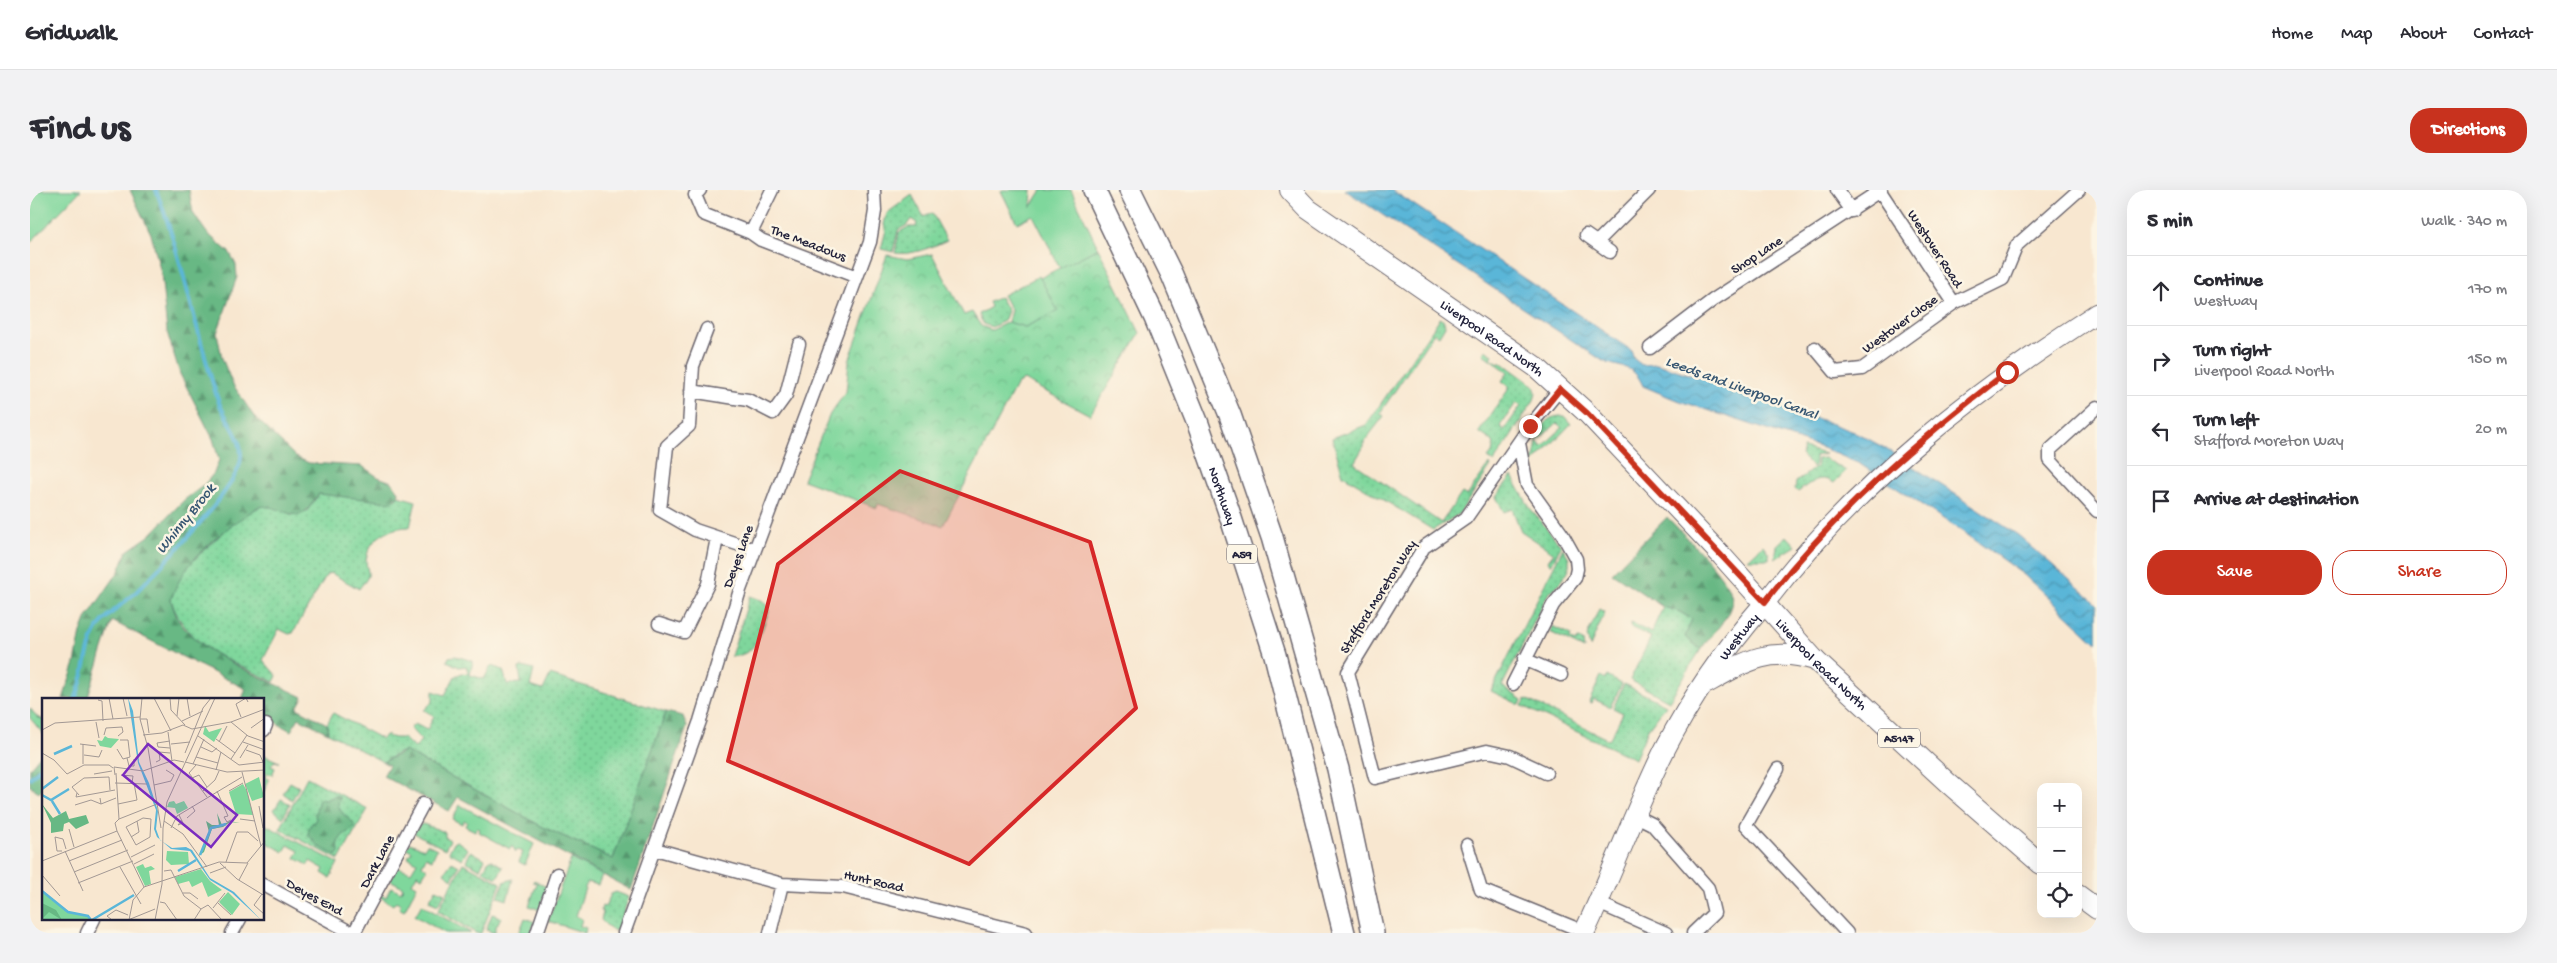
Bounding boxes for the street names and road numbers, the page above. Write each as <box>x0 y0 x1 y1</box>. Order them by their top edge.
street label: Westover Road <box>1902 207 1966 293</box>
street label: The Meadows <box>767 222 849 267</box>
street label: Shop Lane <box>1728 233 1787 279</box>
street label: Westover Close <box>1859 291 1942 358</box>
street label: Liverpool Road North <box>1436 297 1547 381</box>
street label: Northway <box>1203 465 1239 527</box>
street label: Deyes Lane <box>720 522 759 592</box>
street label: Stafford Moreton Way <box>1337 537 1421 657</box>
road number: A59 <box>1227 544 1257 564</box>
street label: Westway <box>1716 610 1764 664</box>
street label: Liverpool Road North <box>1771 616 1870 715</box>
road number: A5147 <box>1878 728 1920 748</box>
street label: Dark Lane <box>357 832 400 893</box>
street label: Hunt Road <box>842 867 907 898</box>
street label: Deyes End <box>281 875 347 922</box>

